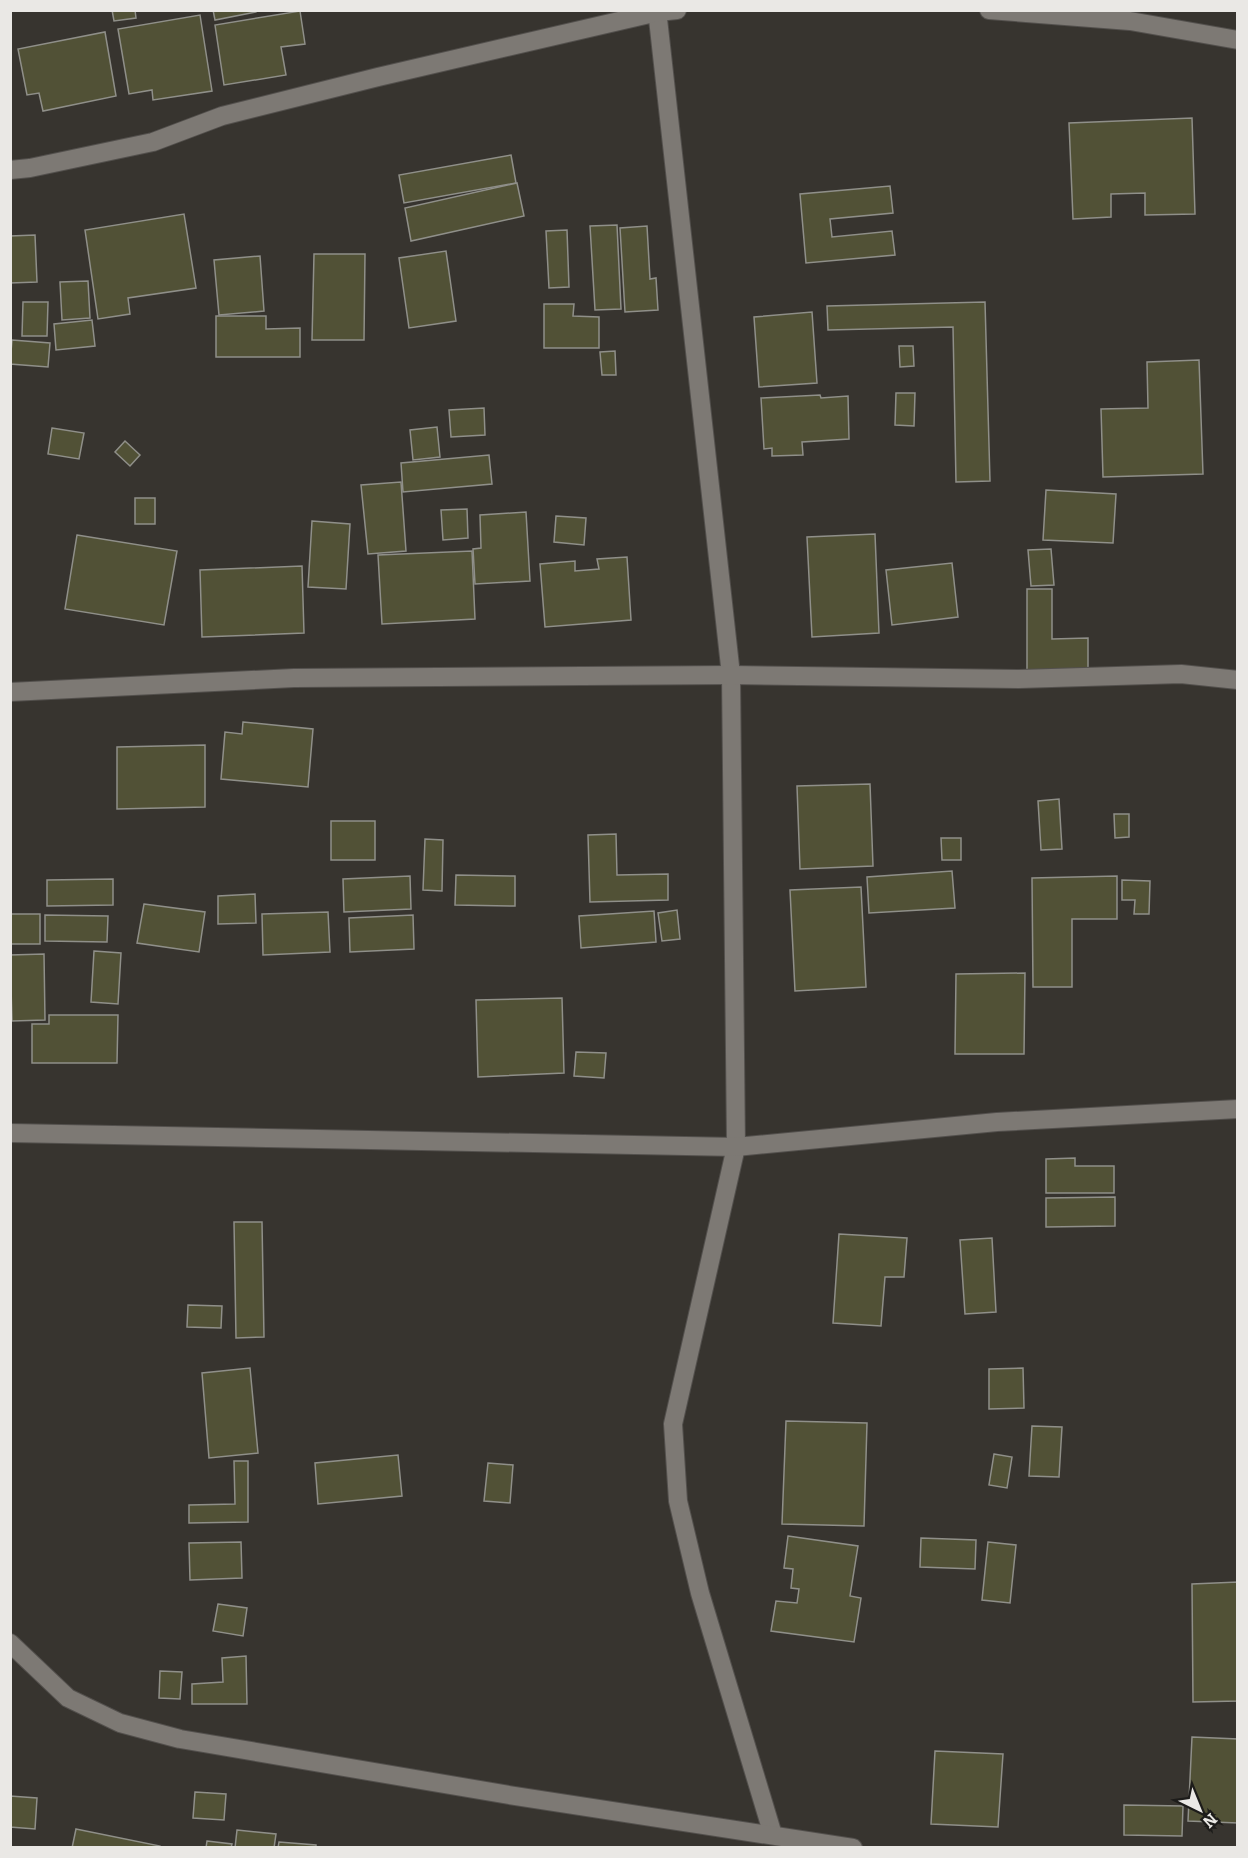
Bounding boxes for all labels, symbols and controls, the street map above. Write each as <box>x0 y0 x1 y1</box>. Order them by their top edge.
north arrow <box>1170 1780 1230 1840</box>
text: N <box>1199 1809 1221 1832</box>

